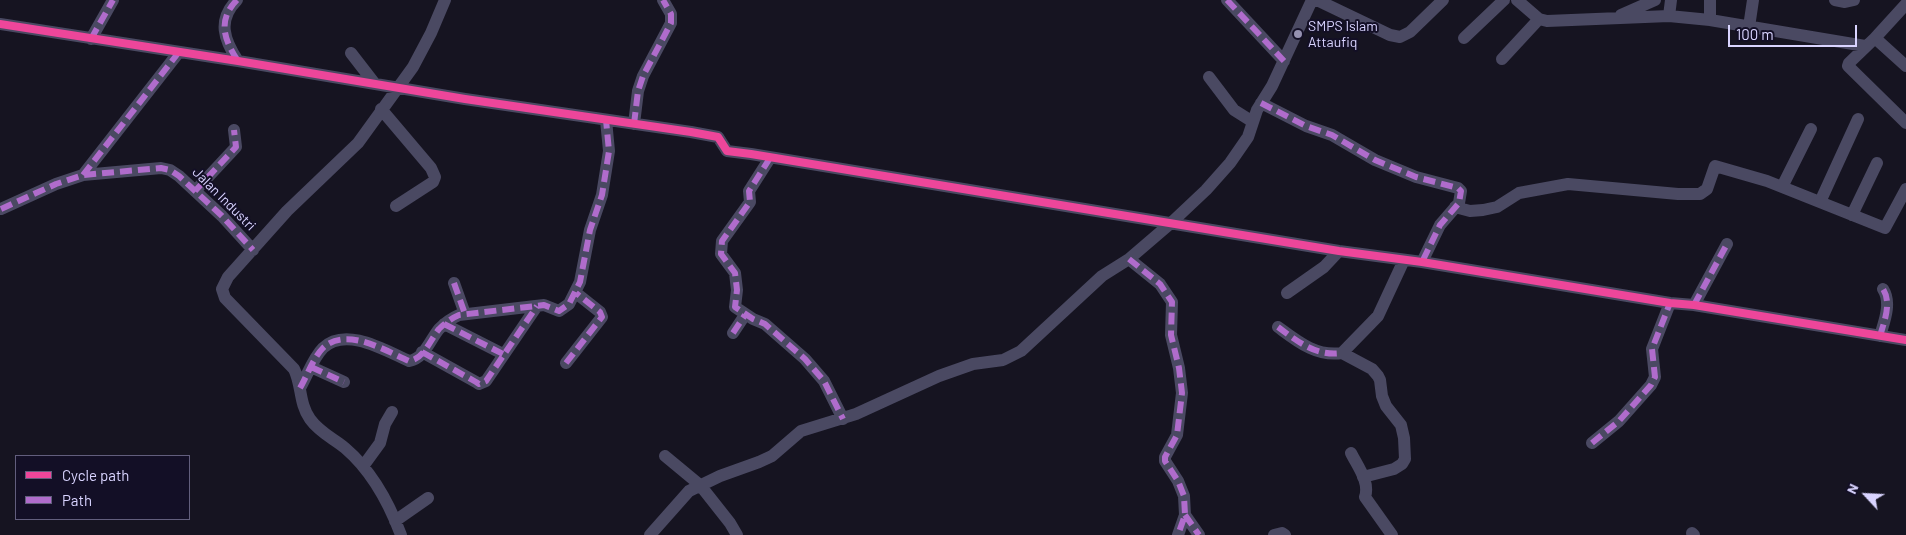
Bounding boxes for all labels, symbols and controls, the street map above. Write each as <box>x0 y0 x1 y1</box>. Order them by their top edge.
scale bar <box>1731 15 1860 47</box>
place label: SMPS Islam Attaufiq <box>1308 18 1378 50</box>
text: 100 m <box>1736 25 1774 43</box>
marker: SMPS Islam Attaufiq <box>1292 28 1304 40</box>
street label: Jalan Industri <box>189 164 259 234</box>
legend <box>15 455 190 520</box>
text: Cycle path <box>62 466 129 484</box>
north arrow <box>1841 470 1891 520</box>
text: N <box>1842 481 1862 496</box>
text: Path <box>62 491 92 509</box>

